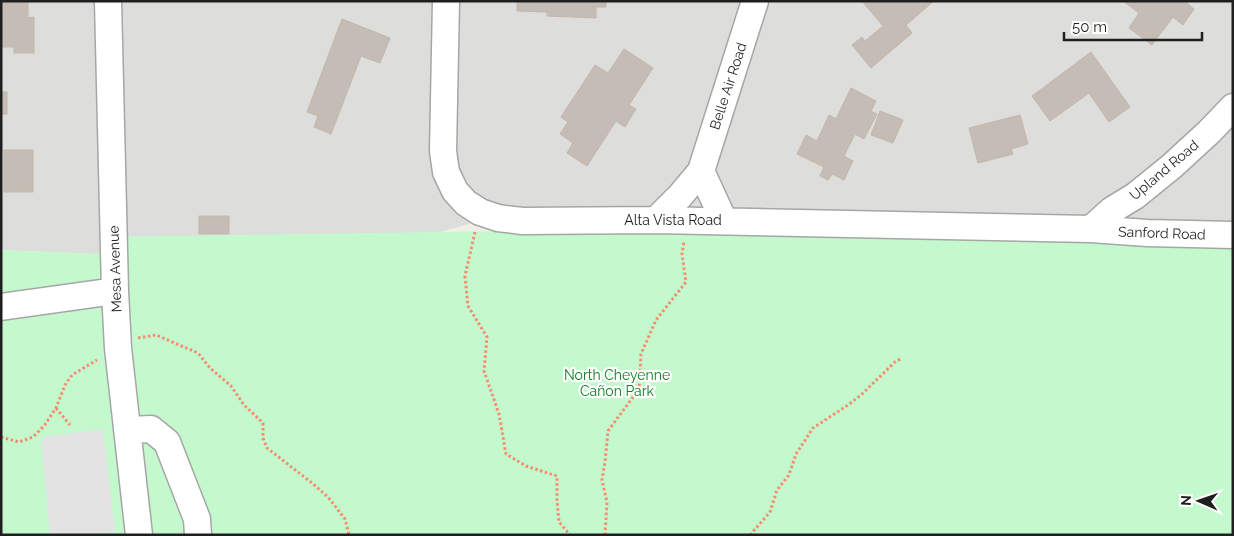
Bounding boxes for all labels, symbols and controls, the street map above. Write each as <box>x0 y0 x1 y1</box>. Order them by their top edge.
scale bar <box>1064 10 1202 42</box>
text: 50 m <box>1072 18 1107 36</box>
street label: Belle Air Road <box>706 40 750 132</box>
street label: Upland Road <box>1126 137 1202 203</box>
street label: Alta Vista Road <box>624 212 722 228</box>
street label: Sanford Road <box>1118 223 1206 243</box>
street label: Mesa Avenue <box>105 225 125 313</box>
park label: North Cheyenne Cañon Park <box>564 367 670 399</box>
north arrow <box>1174 476 1224 526</box>
text: N <box>1178 495 1194 506</box>

